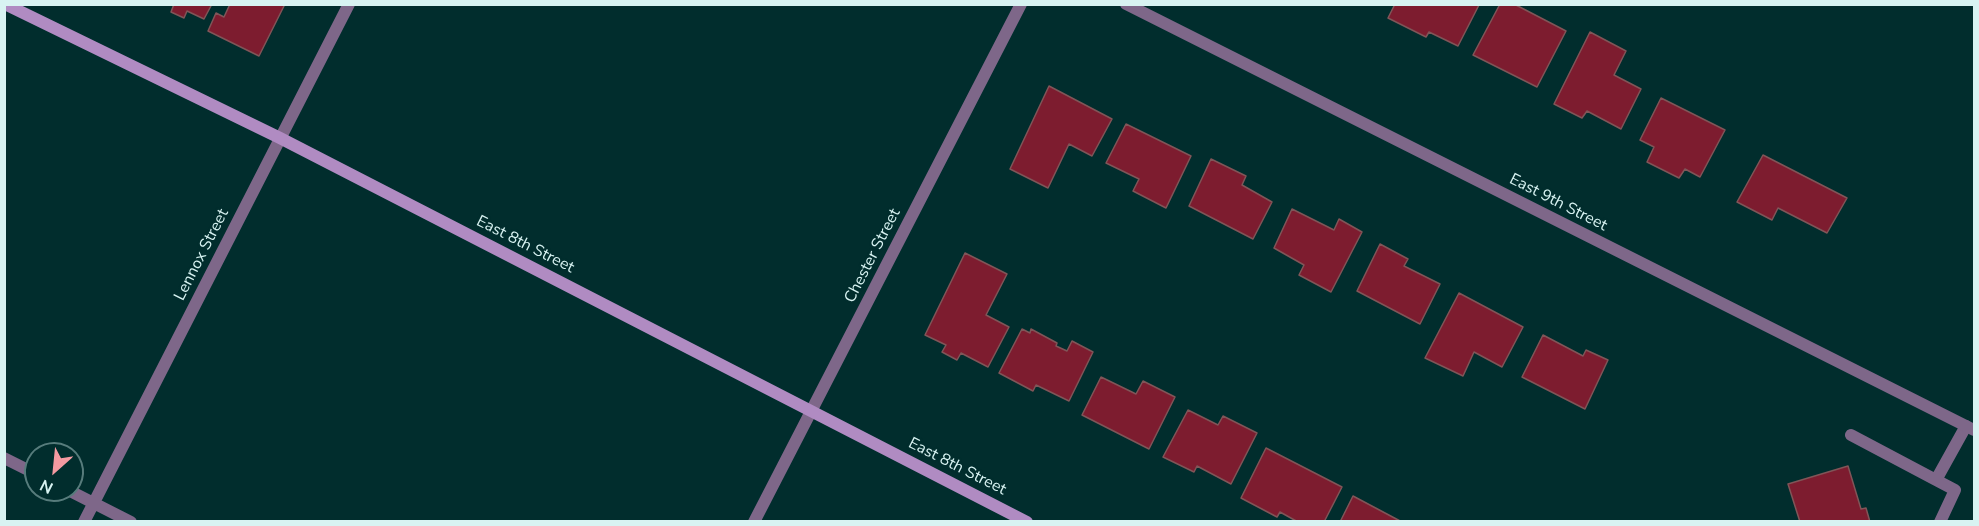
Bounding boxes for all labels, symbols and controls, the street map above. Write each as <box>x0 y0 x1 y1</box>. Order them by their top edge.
street label: East 9th Street <box>1506 170 1610 236</box>
street label: Lennox Street <box>171 206 233 304</box>
street label: Chester Street <box>841 206 905 306</box>
street label: East 8th Street <box>473 212 577 278</box>
street label: East 8th Street <box>905 434 1009 500</box>
north arrow <box>24 442 84 502</box>
text: N <box>36 474 57 499</box>

